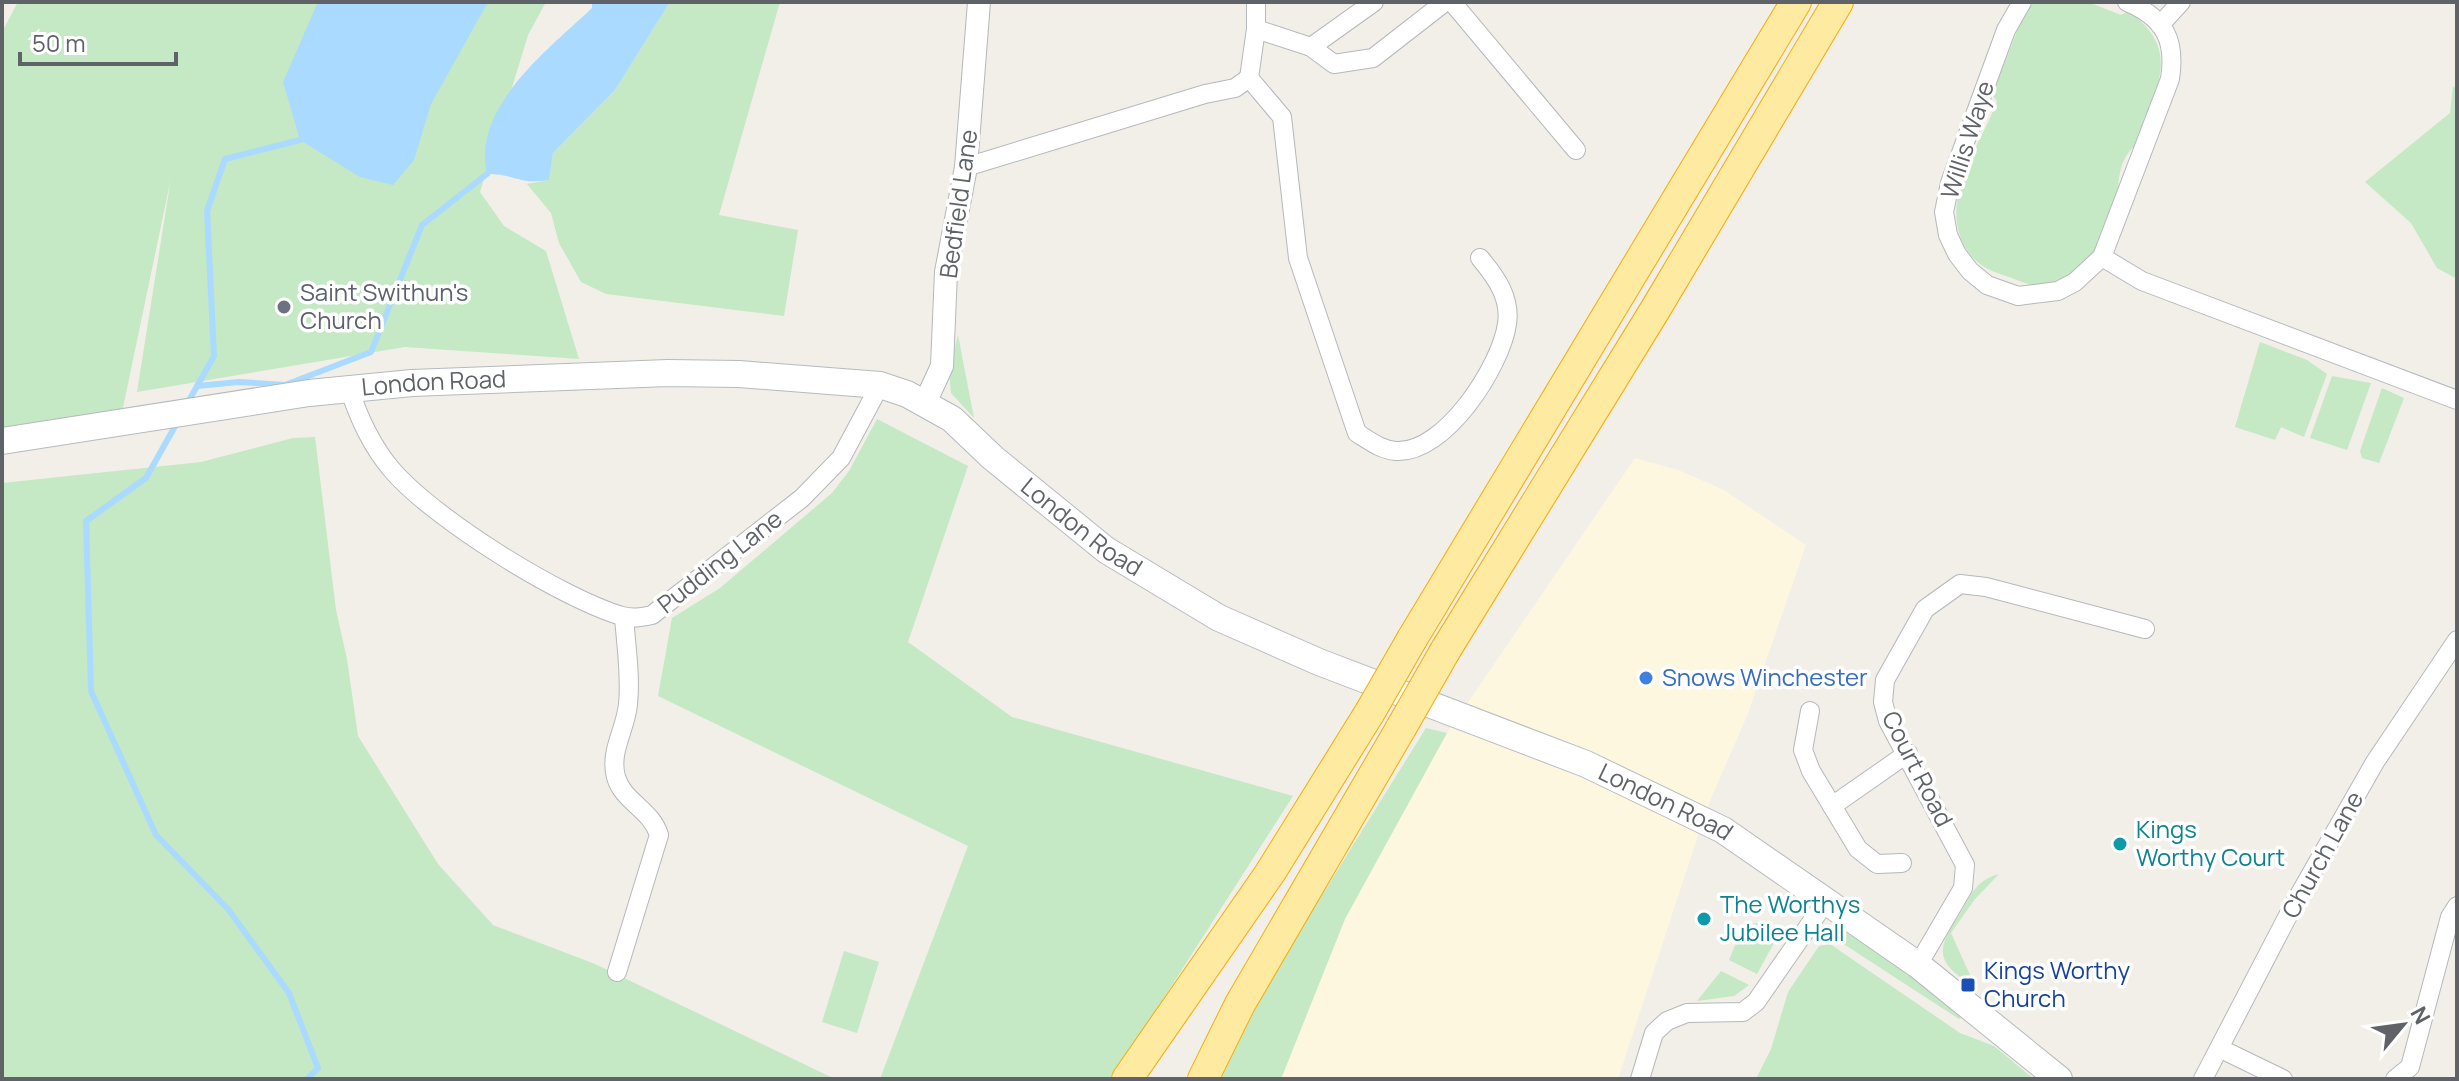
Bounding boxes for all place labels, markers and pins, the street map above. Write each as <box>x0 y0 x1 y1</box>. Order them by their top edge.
place label: Saint Swithun's Church <box>300 275 468 336</box>
marker: Saint Swithun's Church <box>275 298 293 316</box>
place label: Snows Winchester <box>1662 660 1868 693</box>
marker: Snows Winchester <box>1637 669 1655 687</box>
place label: Kings Worthy Court <box>2136 812 2285 873</box>
marker: Kings Worthy Court <box>2111 835 2129 853</box>
place label: The Worthys Jubilee Hall <box>1720 887 1860 948</box>
marker: The Worthys Jubilee Hall <box>1695 910 1713 928</box>
place label: Kings Worthy Church <box>1984 953 2130 1014</box>
marker: Kings Worthy Church <box>1959 976 1977 994</box>

